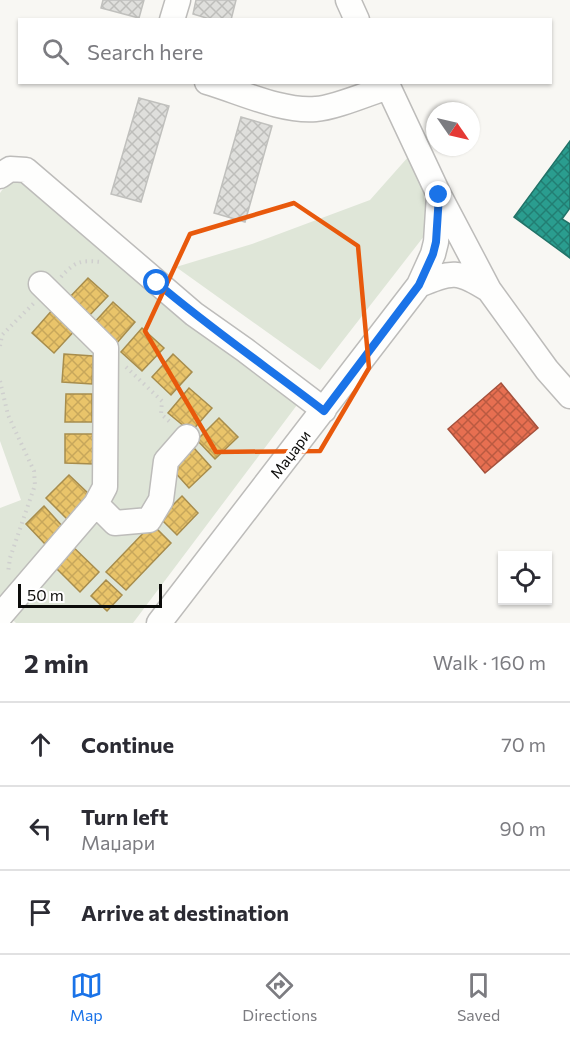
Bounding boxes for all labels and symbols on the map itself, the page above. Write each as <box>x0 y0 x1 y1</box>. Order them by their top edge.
north arrow <box>426 102 480 156</box>
route end <box>425 181 451 207</box>
route start <box>143 269 169 295</box>
street label: Маџари <box>266 426 314 482</box>
scale bar <box>18 581 162 608</box>

